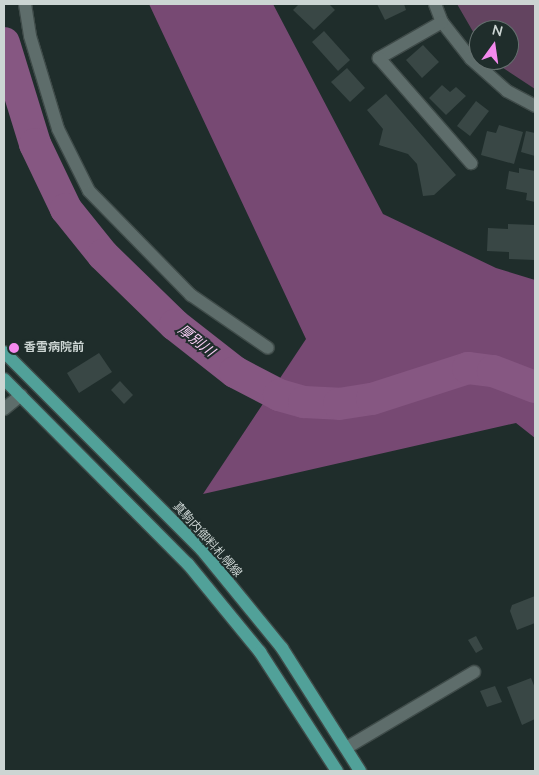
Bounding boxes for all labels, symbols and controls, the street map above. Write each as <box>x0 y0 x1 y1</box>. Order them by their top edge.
north arrow <box>469 20 519 70</box>
text: N <box>490 20 505 41</box>
water label: 厚別川 <box>174 321 218 361</box>
place label: 香雪病院前 <box>24 341 84 355</box>
marker: 香雪病院前 <box>8 342 20 354</box>
street label: 真駒内御料札幌線 <box>170 500 244 580</box>

